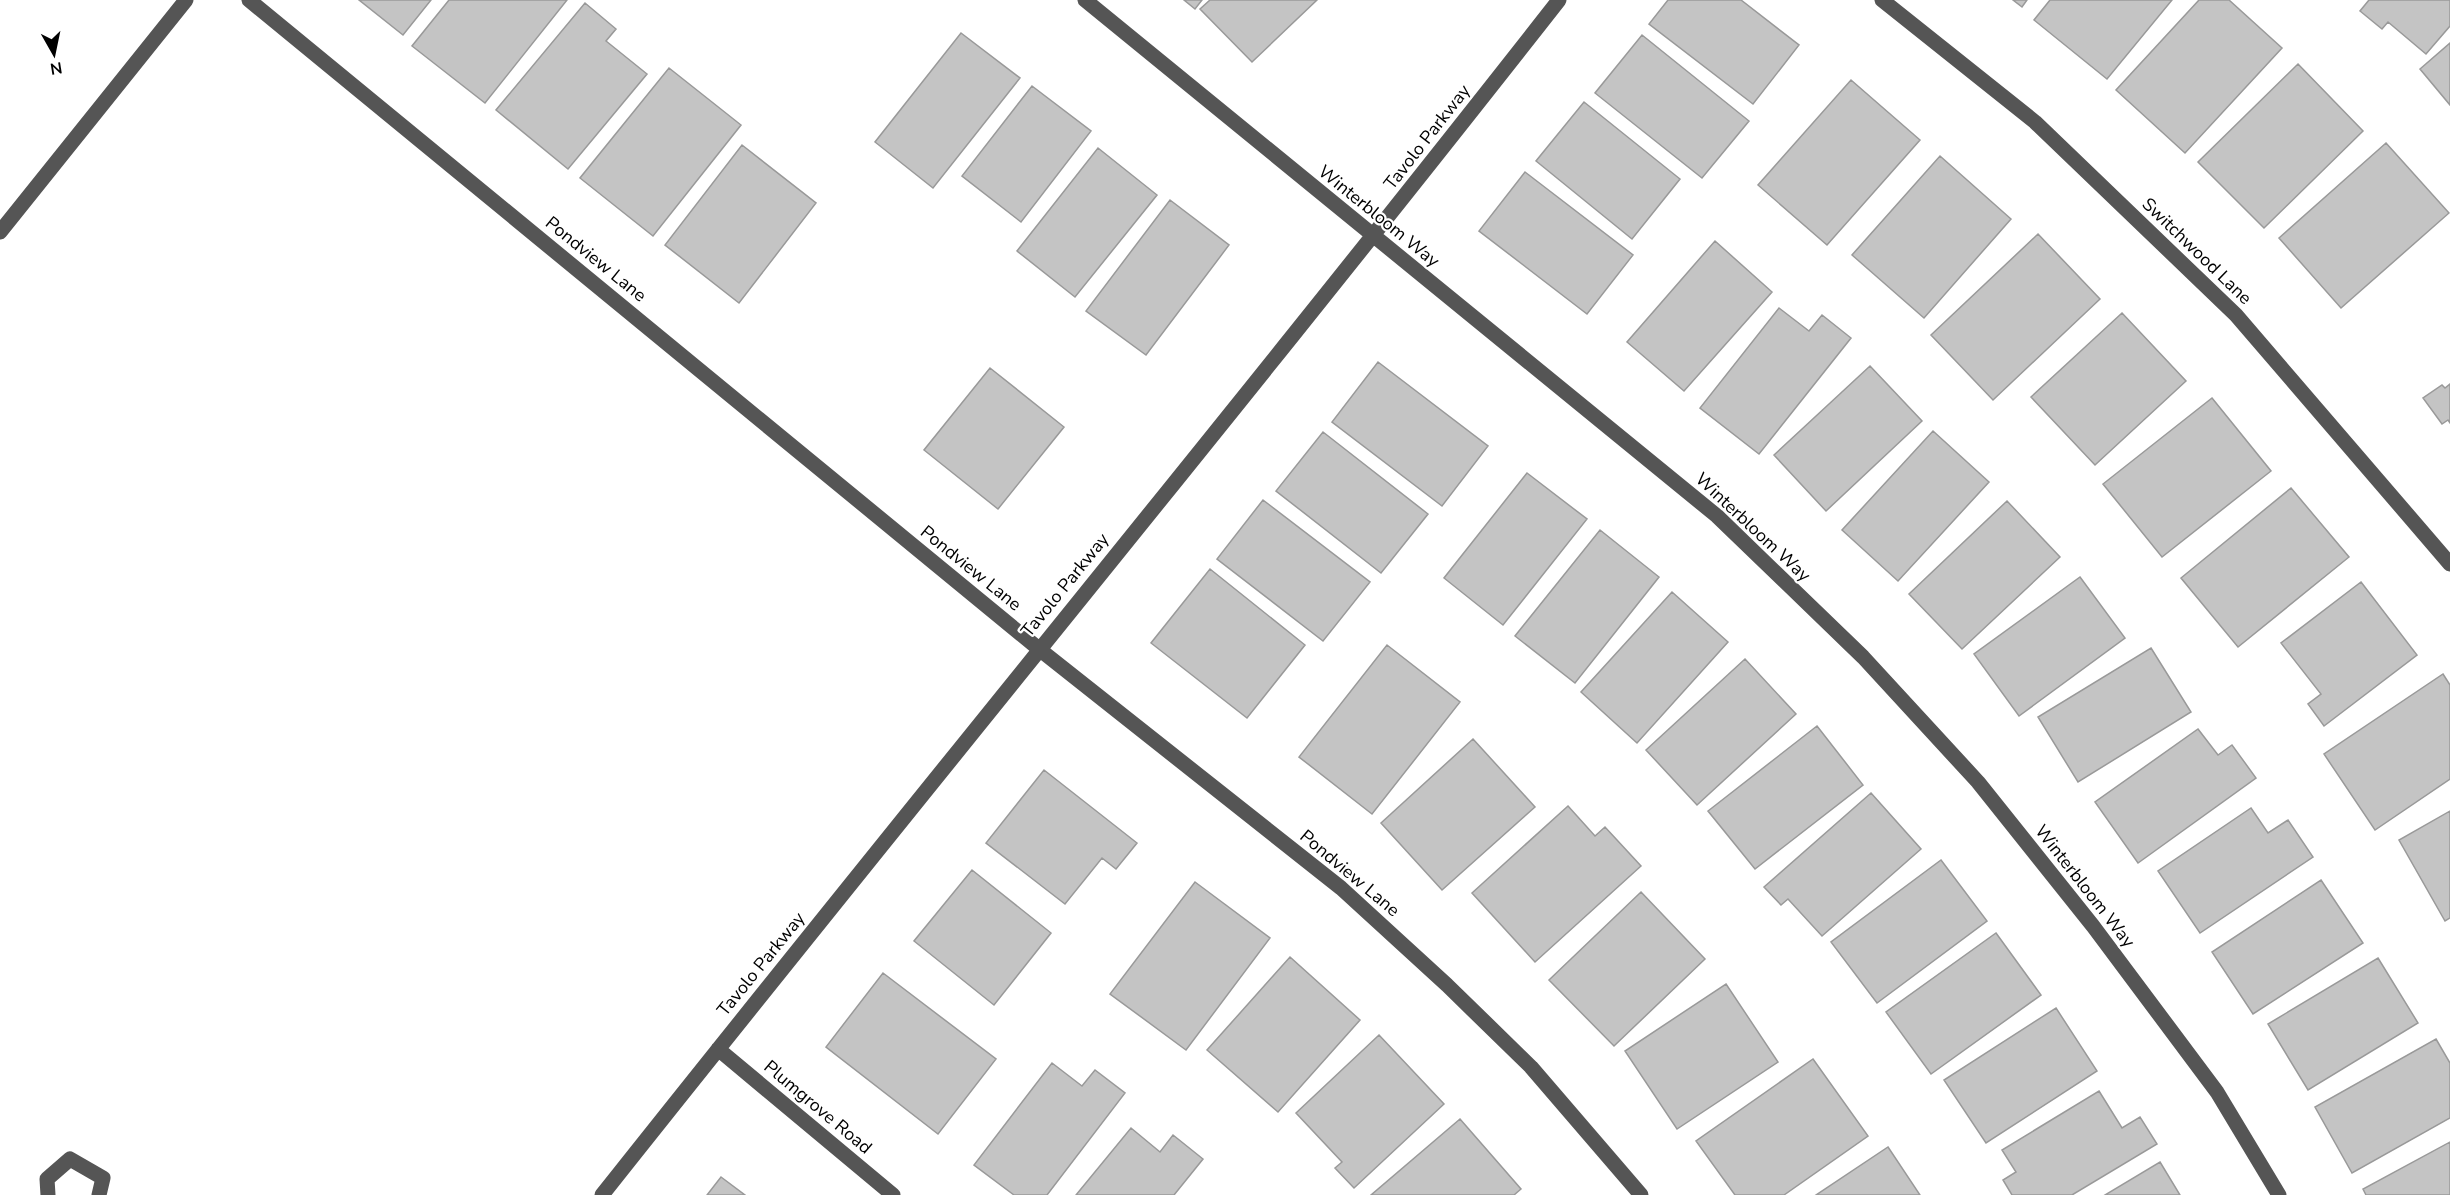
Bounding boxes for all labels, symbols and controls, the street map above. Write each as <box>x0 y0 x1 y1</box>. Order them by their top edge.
north arrow <box>24 24 84 84</box>
text: N <box>49 56 64 80</box>
street label: Tavolo Parkway <box>1378 79 1476 195</box>
street label: Winterbloom Way <box>1313 160 1445 273</box>
street label: Switchwood Lane <box>2137 192 2257 310</box>
street label: Pondview Lane <box>540 211 652 307</box>
street label: Winterbloom Way <box>1690 467 1816 587</box>
street label: Pondview Lane <box>915 520 1027 616</box>
street label: Tavolo Parkway <box>1016 527 1115 642</box>
street label: Winterbloom Way <box>2029 820 2141 953</box>
street label: Pondview Lane <box>1295 824 1405 922</box>
street label: Tavolo Parkway <box>712 906 811 1021</box>
street label: Plumgrove Road <box>759 1055 877 1159</box>

